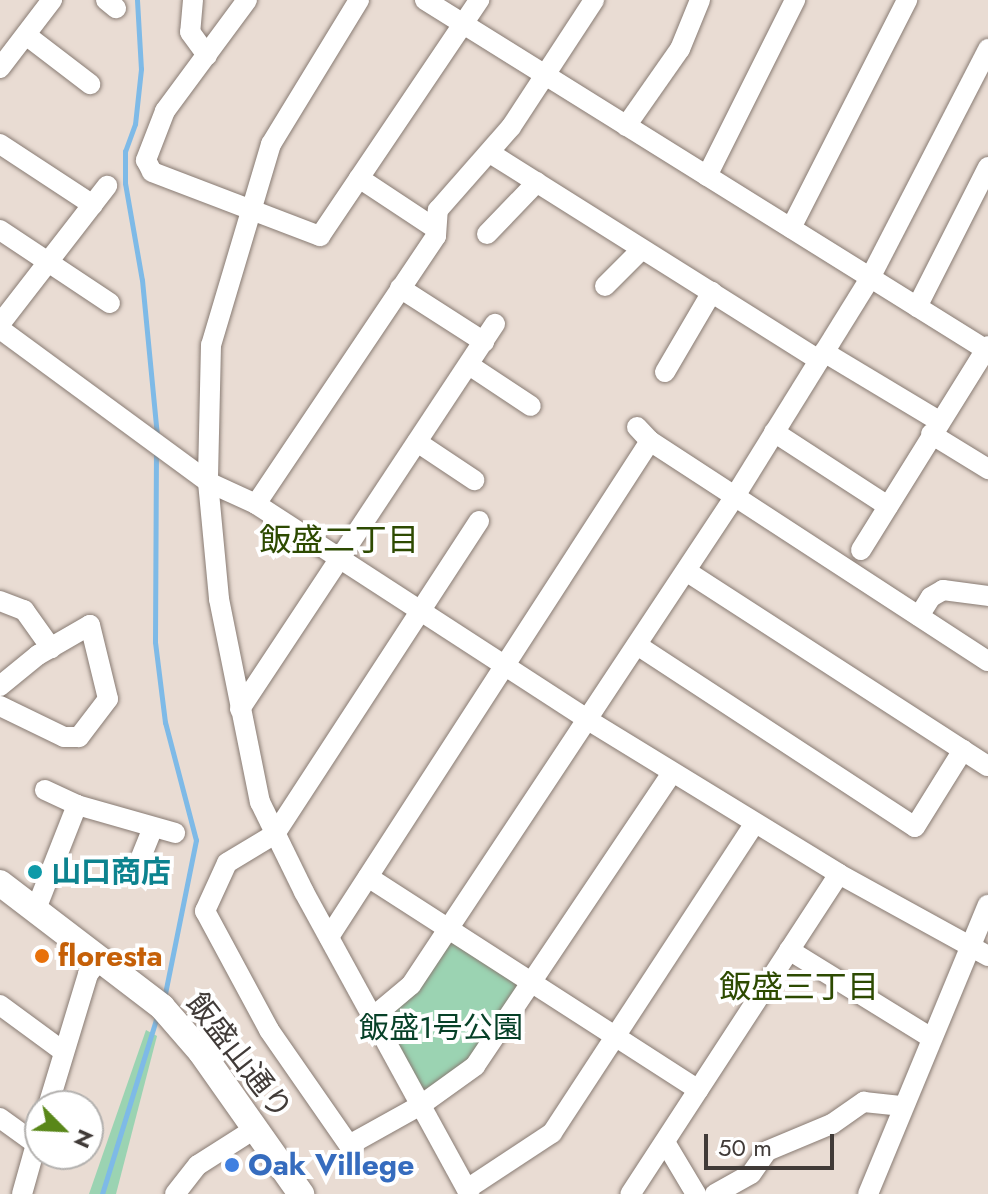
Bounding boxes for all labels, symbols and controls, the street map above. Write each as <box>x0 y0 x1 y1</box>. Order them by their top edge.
district label: 飯盛二丁目 <box>259 521 419 559</box>
place label: 山口商店 <box>51 854 171 890</box>
marker: 山口商店 <box>26 863 44 881</box>
place label: floresta <box>58 938 163 974</box>
marker: floresta <box>33 947 51 965</box>
district label: 飯盛三丁目 <box>719 968 879 1006</box>
street label: 飯盛山通り <box>179 986 299 1126</box>
park label: 飯盛1号公園 <box>359 1010 523 1046</box>
north arrow <box>24 1090 104 1170</box>
scale bar <box>708 1118 838 1168</box>
text: N <box>66 1124 102 1153</box>
text: 50 m <box>718 1130 772 1165</box>
place label: Oak Villege <box>248 1147 414 1183</box>
marker: Oak Villege <box>223 1156 241 1174</box>

